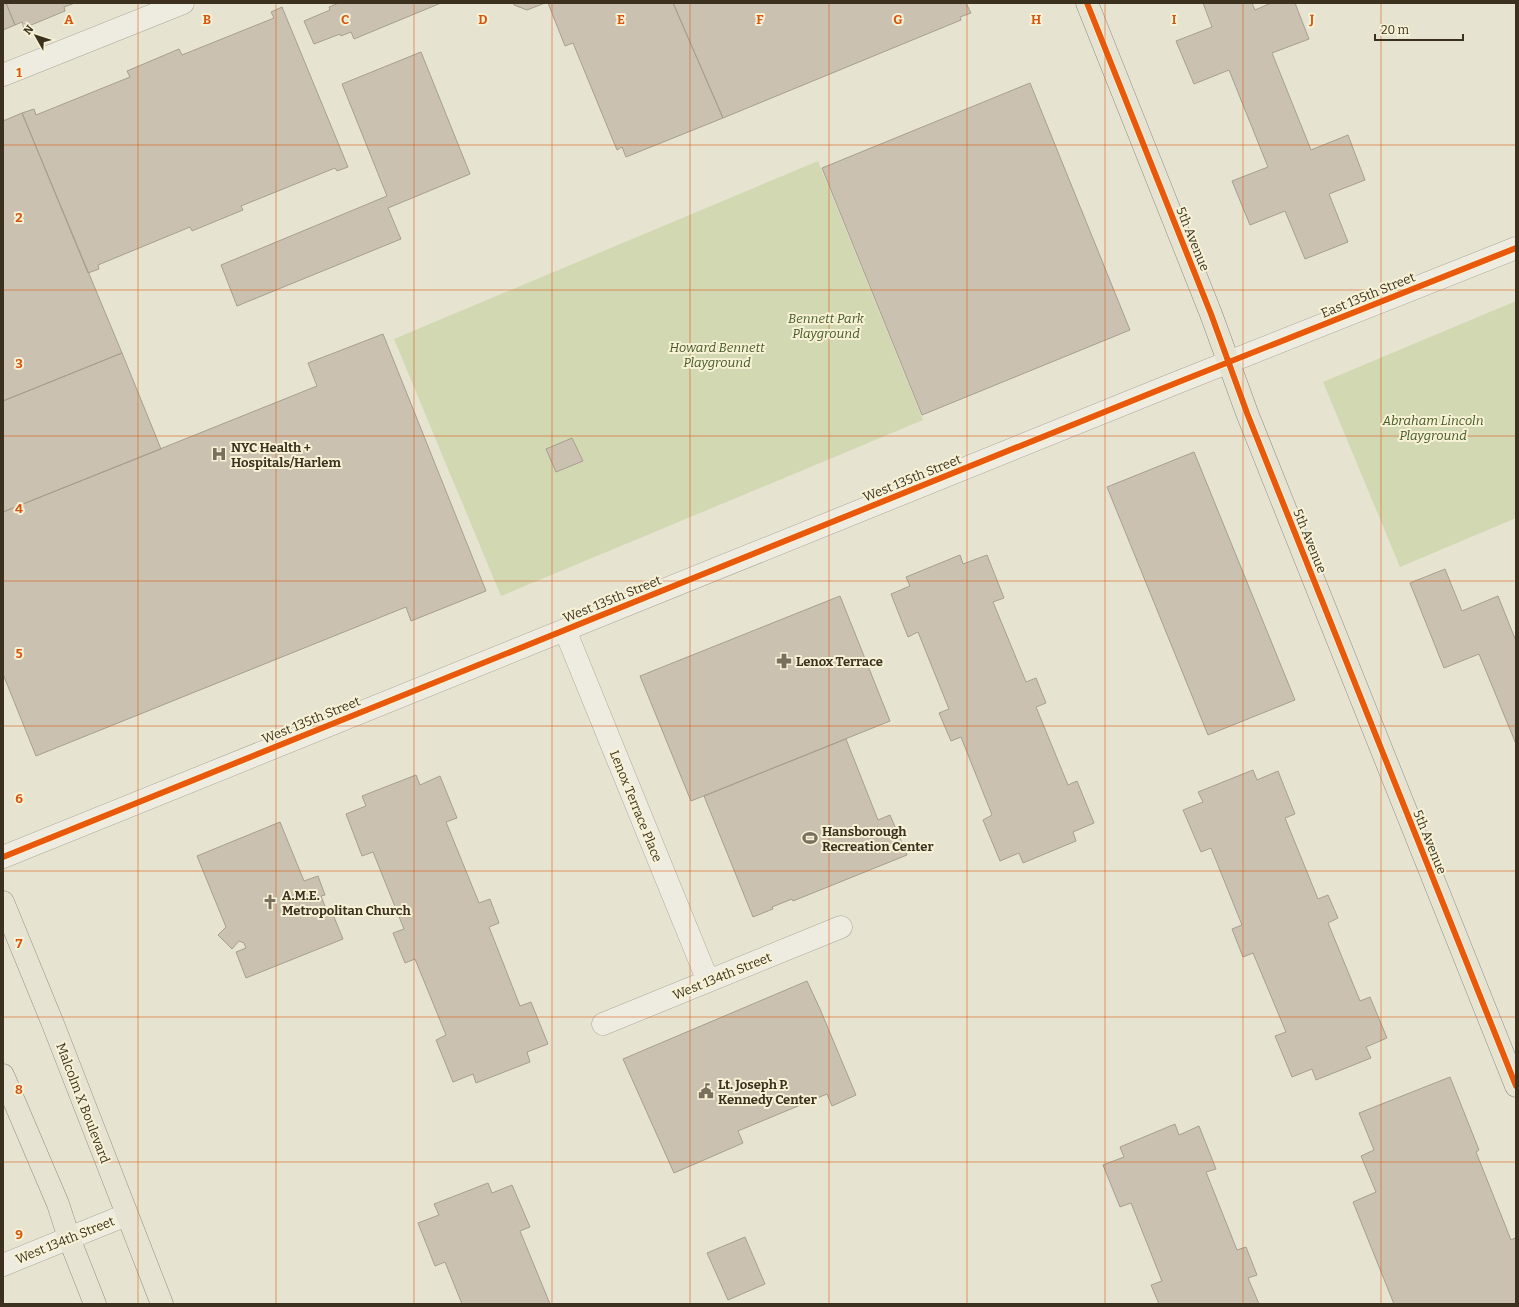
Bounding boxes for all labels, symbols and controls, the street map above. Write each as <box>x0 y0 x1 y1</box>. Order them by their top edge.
text: A <box>64 12 74 27</box>
text: B <box>203 12 211 27</box>
text: C <box>341 12 349 27</box>
text: D <box>478 12 488 27</box>
text: E <box>617 12 625 27</box>
text: F <box>756 12 764 27</box>
text: G <box>893 12 903 27</box>
text: H <box>1031 12 1041 27</box>
text: I <box>1172 12 1177 27</box>
text: J <box>1309 12 1315 27</box>
north arrow <box>16 16 56 56</box>
scale bar <box>1375 16 1463 42</box>
text: N <box>21 22 37 37</box>
text: 20 m <box>1381 23 1410 37</box>
text: 1 <box>16 65 22 80</box>
street label: 5th Avenue <box>1173 205 1213 273</box>
text: 2 <box>15 210 23 225</box>
street label: East 135th Street <box>1319 269 1417 321</box>
park label: Bennett Park Playground <box>788 311 865 341</box>
park label: Howard Bennett Playground <box>669 340 765 370</box>
text: 3 <box>15 356 23 371</box>
park label: Abraham Lincoln Playground <box>1381 413 1484 443</box>
place label: NYC Health + Hospitals/Harlem <box>231 440 341 470</box>
hospital icon: NYC Health + Hospitals/Harlem <box>210 445 228 463</box>
street label: West 135th Street <box>861 451 964 505</box>
text: 4 <box>15 501 23 516</box>
street label: 5th Avenue <box>1290 507 1330 575</box>
street label: West 135th Street <box>561 572 664 626</box>
text: 5 <box>15 646 23 661</box>
pharmacy icon: Lenox Terrace <box>775 652 793 670</box>
place label: Lenox Terrace <box>796 654 883 669</box>
street label: West 135th Street <box>260 693 363 747</box>
street label: Lenox Terrace Place <box>607 748 665 864</box>
text: 6 <box>15 791 23 806</box>
street label: 5th Avenue <box>1410 808 1450 876</box>
place label: Hansborough Recreation Center <box>822 824 934 854</box>
sports icon: Hansborough Recreation Center <box>801 829 819 847</box>
place label: A.M.E. Metropolitan Church <box>282 888 411 918</box>
church icon: A.M.E. Metropolitan Church <box>261 893 279 911</box>
text: 7 <box>16 936 23 951</box>
street label: West 134th Street <box>670 949 774 1003</box>
street label: Malcolm X Boulevard <box>53 1041 113 1166</box>
place label: Lt. Joseph P. Kennedy Center <box>718 1077 817 1107</box>
text: 8 <box>15 1082 23 1097</box>
public building icon: Lt. Joseph P. Kennedy Center <box>697 1082 715 1100</box>
street label: West 134th Street <box>13 1213 117 1267</box>
text: 9 <box>15 1227 23 1242</box>

